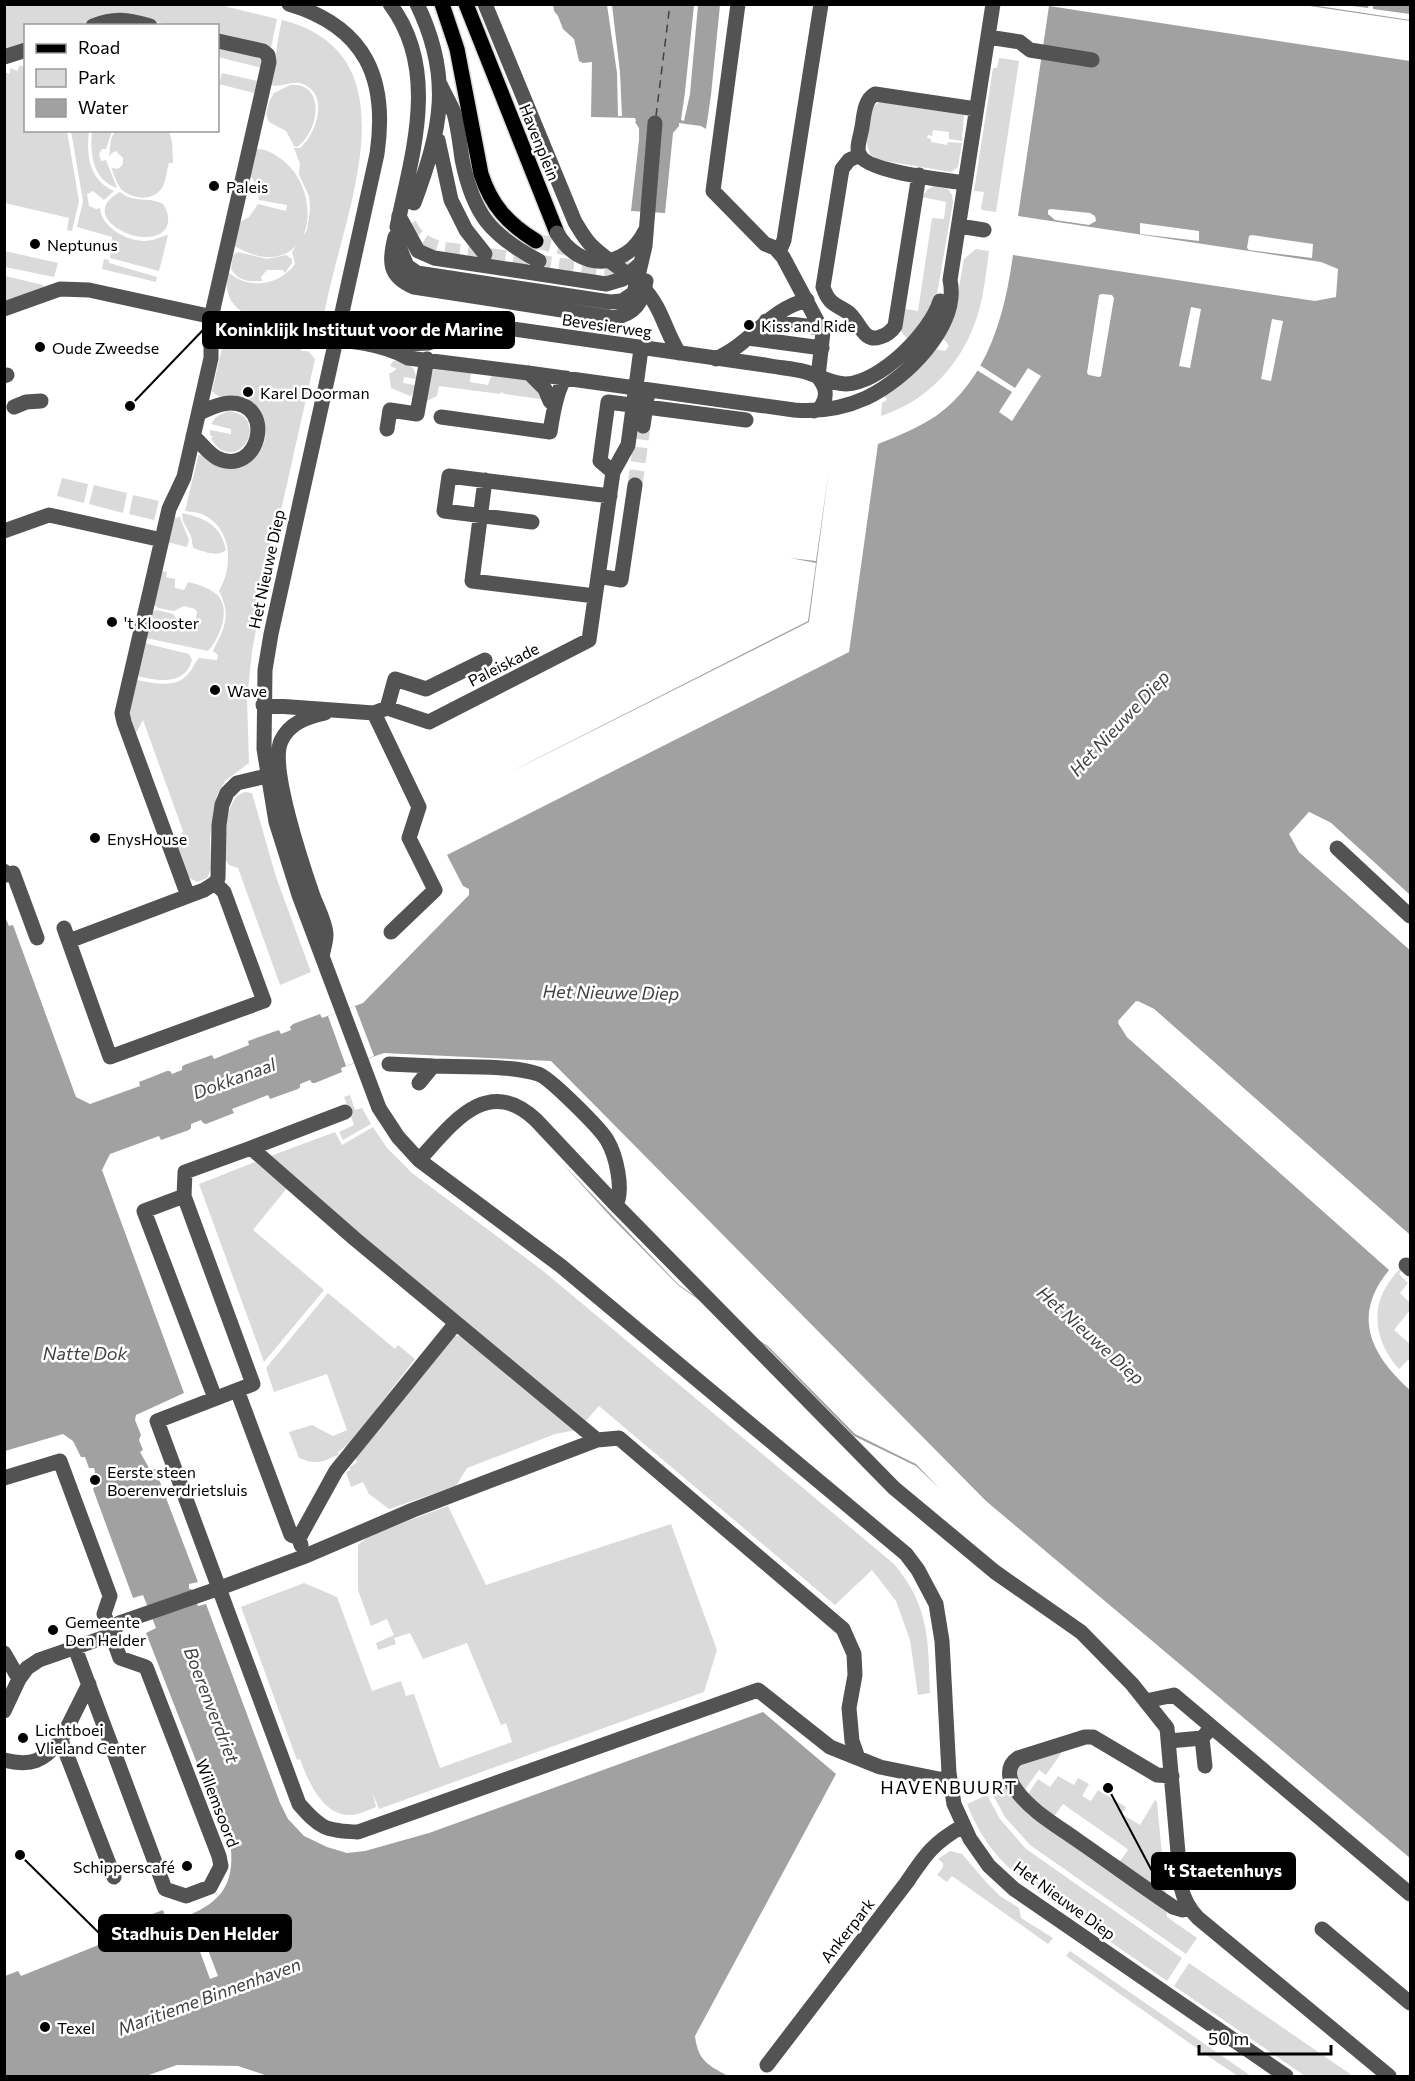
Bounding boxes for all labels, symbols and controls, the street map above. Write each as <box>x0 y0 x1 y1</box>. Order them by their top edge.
legend <box>24 24 219 132</box>
text: Road <box>78 36 120 58</box>
text: Park <box>78 66 116 88</box>
text: Water <box>78 96 129 118</box>
street label: Havenplein <box>516 101 564 183</box>
place label: Paleis <box>226 177 268 196</box>
marker: Paleis <box>207 179 221 193</box>
place label: Neptunus <box>47 235 118 254</box>
marker: Neptunus <box>28 237 42 251</box>
street label: Bevesierweg <box>561 309 654 341</box>
callout: Koninklijk Instituut voor de Marine <box>203 312 514 348</box>
place label: Kiss and Ride <box>761 316 856 335</box>
text: Koninklijk Instituut voor de Marine <box>215 318 503 340</box>
marker: Kiss and Ride <box>742 318 756 332</box>
place label: Oude Zweedse <box>52 338 159 357</box>
marker: Oude Zweedse <box>33 340 47 354</box>
place label: Karel Doorman <box>260 383 370 402</box>
marker: Karel Doorman <box>241 385 255 399</box>
street label: Het Nieuwe Diep <box>244 508 288 630</box>
place label: 't Klooster <box>124 613 200 632</box>
marker: 't Klooster <box>105 615 119 629</box>
street label: Paleiskade <box>464 638 542 690</box>
water label: Het Nieuwe Diep <box>1064 666 1174 780</box>
place label: Wave <box>227 681 267 700</box>
marker: Wave <box>208 683 222 697</box>
place label: EnysHouse <box>107 829 187 848</box>
marker: EnysHouse <box>88 831 102 845</box>
water label: Het Nieuwe Diep <box>542 980 680 1004</box>
water label: Dokkanaal <box>190 1053 279 1103</box>
water label: Het Nieuwe Diep <box>1033 1281 1149 1389</box>
water label: Natte Dok <box>43 1342 128 1364</box>
place label: Eerste steen Boerenverdrietsluis <box>107 1462 248 1499</box>
marker: Eerste steen Boerenverdrietsluis <box>88 1473 102 1487</box>
place label: Gemeente Den Helder <box>65 1612 147 1649</box>
marker: Gemeente Den Helder <box>46 1623 60 1637</box>
water label: Boerenverdriet <box>180 1644 244 1767</box>
place label: Lichtboei Vlieland Center <box>35 1720 147 1757</box>
marker: Lichtboei Vlieland Center <box>16 1731 30 1745</box>
street label: Willemsoord <box>193 1756 243 1850</box>
district label: HAVENBUURT <box>880 1776 1018 1798</box>
callout: 't Staetenhuys <box>1152 1853 1295 1889</box>
place label: Schipperscafé <box>73 1857 175 1876</box>
street label: Het Nieuwe Diep <box>1010 1857 1120 1943</box>
marker: Schipperscafé <box>180 1859 194 1873</box>
text: 't Staetenhuys <box>1164 1859 1282 1881</box>
street label: Ankerpark <box>816 1894 878 1966</box>
callout: Stadhuis Den Helder <box>99 1915 291 1951</box>
text: Stadhuis Den Helder <box>111 1922 279 1944</box>
water label: Maritieme Binnenhaven <box>114 1953 304 2039</box>
place label: Texel <box>57 2018 95 2037</box>
scale bar <box>1199 2018 1331 2056</box>
marker: Texel <box>38 2020 52 2034</box>
text: 50 m <box>1208 2027 1249 2049</box>

